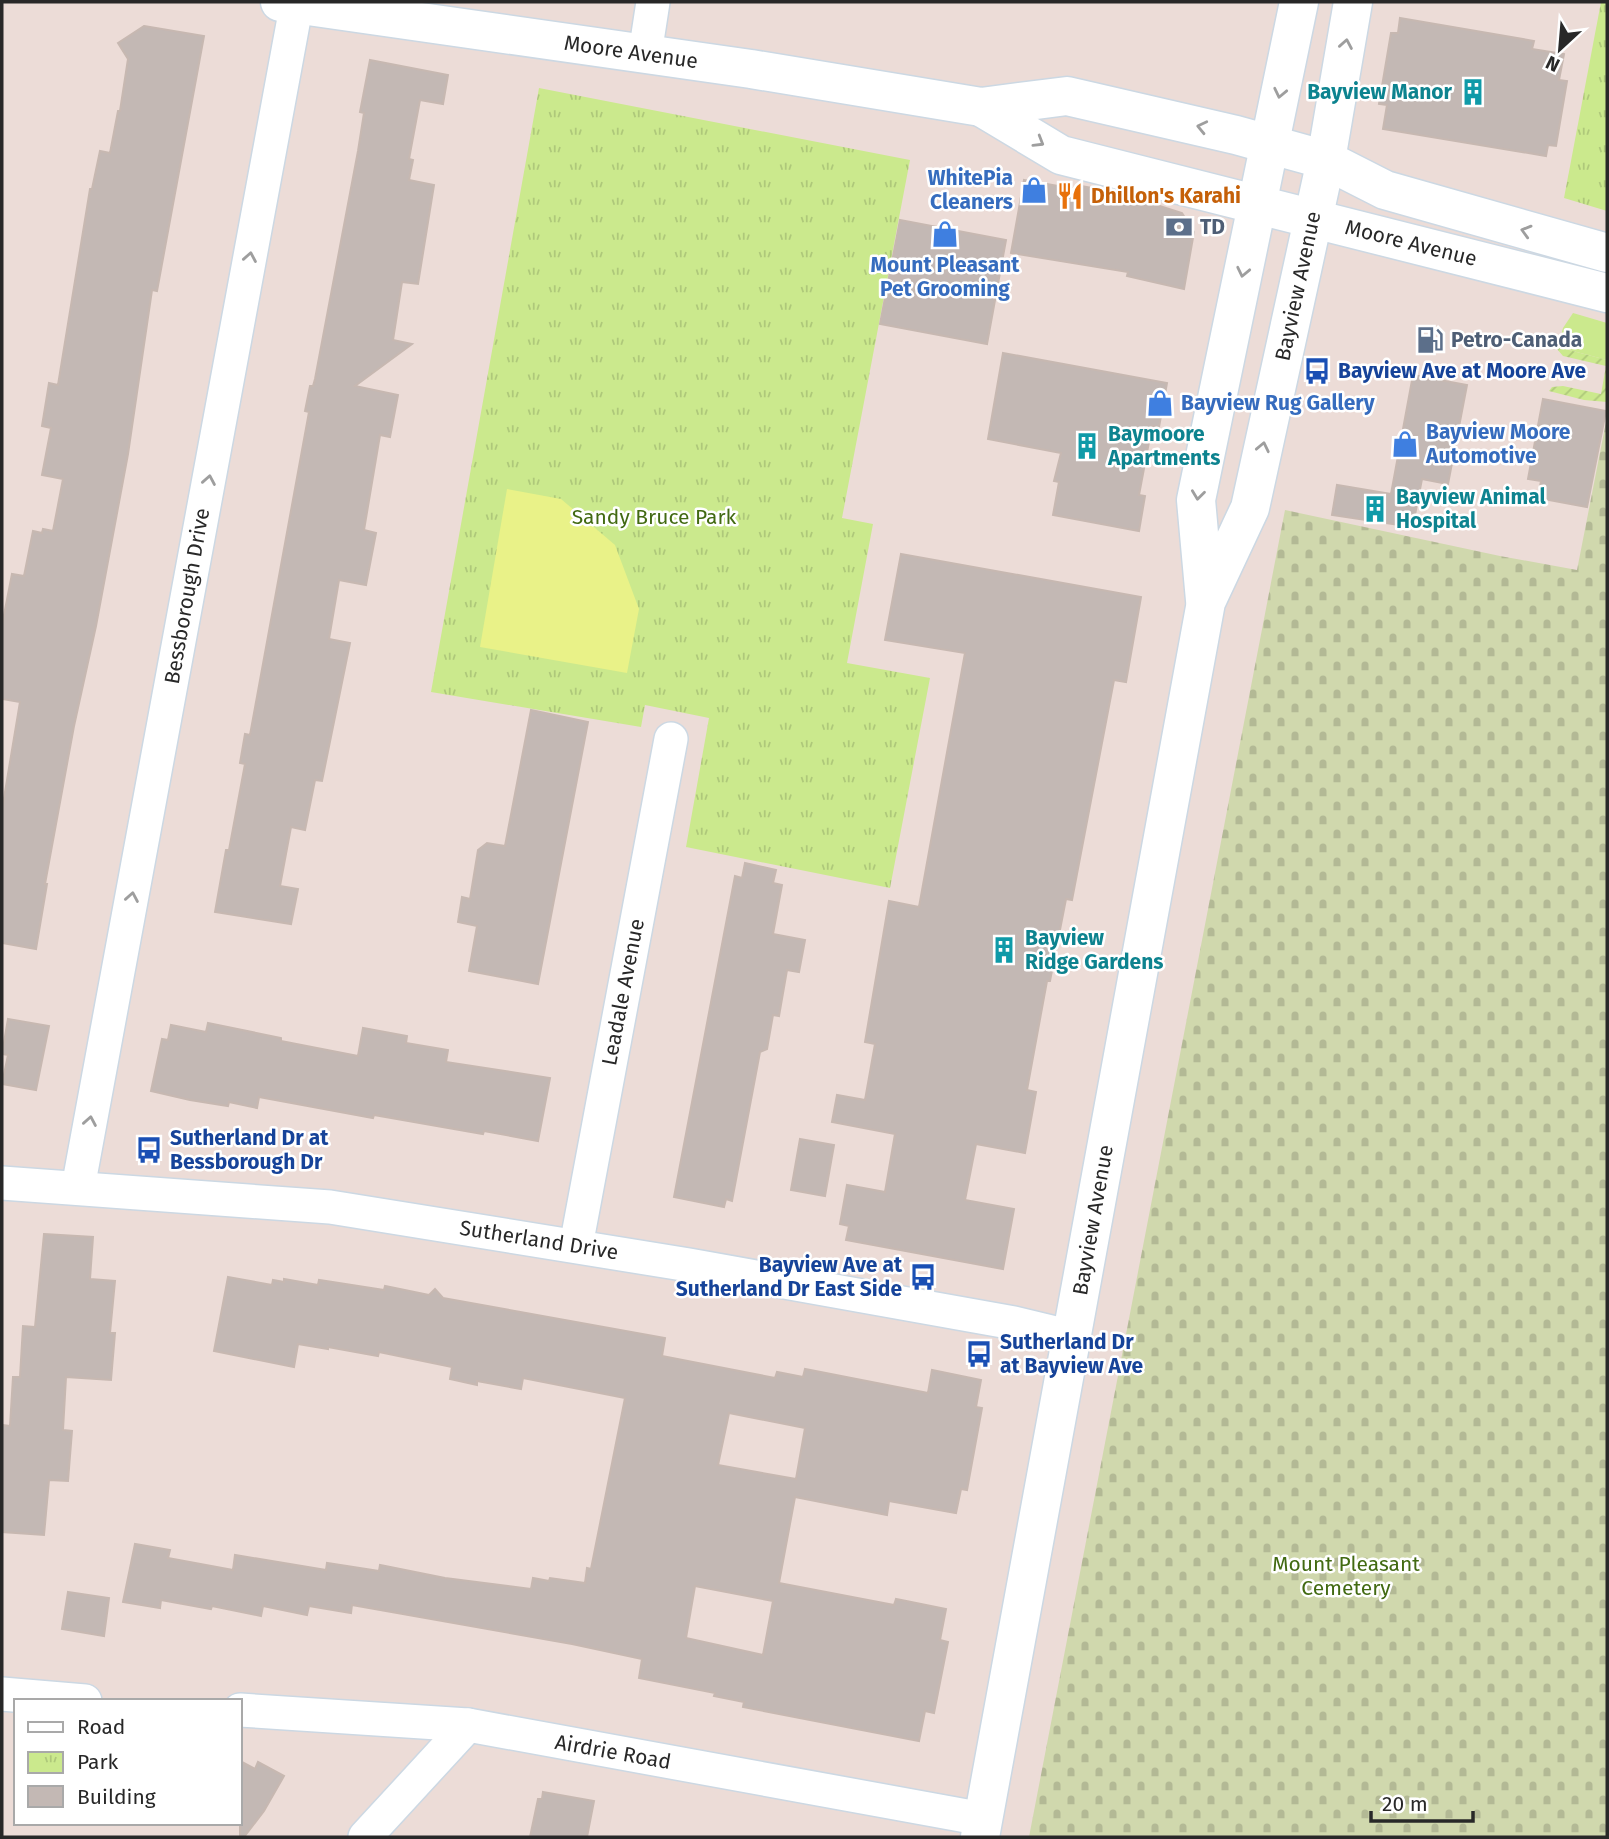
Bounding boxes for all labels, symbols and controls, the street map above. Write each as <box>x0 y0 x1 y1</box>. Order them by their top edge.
north arrow <box>1525 14 1595 84</box>
street label: Moore Avenue <box>562 30 700 74</box>
one-way arrow <box>1338 38 1353 50</box>
text: N <box>1542 51 1563 77</box>
building icon: Bayview Manor <box>1458 77 1488 107</box>
place label: Bayview Manor <box>1307 79 1453 105</box>
one-way arrow <box>1274 87 1289 99</box>
one-way arrow <box>1196 121 1208 135</box>
one-way arrow <box>1032 134 1045 147</box>
place label: WhitePia Cleaners <box>928 165 1013 215</box>
shop icon: WhitePia Cleaners <box>1019 175 1049 205</box>
restaurant icon: Dhillon's Karahi <box>1055 181 1085 211</box>
place label: Dhillon's Karahi <box>1091 183 1241 209</box>
street label: Bayview Avenue <box>1269 209 1327 363</box>
bank icon: TD <box>1164 212 1194 242</box>
place label: TD <box>1200 214 1225 240</box>
street label: Moore Avenue <box>1342 214 1480 272</box>
shop icon: Mount Pleasant Pet Grooming <box>930 219 960 249</box>
one-way arrow <box>1520 225 1532 240</box>
one-way arrow <box>242 251 257 263</box>
place label: Mount Pleasant Pet Grooming <box>871 252 1020 302</box>
one-way arrow <box>1237 266 1252 278</box>
fuel station icon: Petro-Canada <box>1415 325 1445 355</box>
place label: Petro-Canada <box>1451 327 1582 353</box>
bus stop icon: Bayview Ave at Moore Ave <box>1302 356 1332 386</box>
place label: Bayview Ave at Moore Ave <box>1338 358 1587 384</box>
shop icon: Bayview Rug Gallery <box>1145 388 1175 418</box>
place label: Bayview Rug Gallery <box>1181 390 1375 416</box>
place label: Bayview Moore Automotive <box>1425 419 1571 469</box>
place label: Baymoore Apartments <box>1107 421 1220 471</box>
shop icon: Bayview Moore Automotive <box>1390 429 1420 459</box>
building icon: Baymoore Apartments <box>1072 431 1102 461</box>
one-way arrow <box>1254 441 1269 453</box>
one-way arrow <box>200 474 215 486</box>
place label: Bayview Animal Hospital <box>1396 484 1546 534</box>
one-way arrow <box>1191 489 1206 501</box>
building icon: Bayview Animal Hospital <box>1360 494 1390 524</box>
park label: Sandy Bruce Park <box>572 504 737 530</box>
street label: Bessborough Drive <box>159 506 215 686</box>
one-way arrow <box>124 891 139 903</box>
street label: Leadale Avenue <box>596 916 650 1068</box>
place label: Bayview Ridge Gardens <box>1025 925 1163 975</box>
building icon: Bayview Ridge Gardens <box>989 935 1019 965</box>
one-way arrow <box>82 1115 97 1127</box>
place label: Sutherland Dr at Bessborough Dr <box>170 1125 329 1175</box>
bus stop icon: Sutherland Dr at Bessborough Dr <box>134 1135 164 1165</box>
street label: Bayview Avenue <box>1067 1143 1119 1297</box>
street label: Sutherland Drive <box>458 1215 620 1265</box>
place label: Bayview Ave at Sutherland Dr East Side <box>676 1252 903 1302</box>
bus stop icon: Bayview Ave at Sutherland Dr East Side <box>908 1262 938 1292</box>
place label: Sutherland Dr at Bayview Ave <box>1000 1329 1144 1379</box>
bus stop icon: Sutherland Dr at Bayview Ave <box>964 1339 994 1369</box>
park label: Mount Pleasant Cemetery <box>1272 1551 1420 1601</box>
legend <box>14 1699 242 1825</box>
text: Road <box>77 1714 125 1740</box>
street label: Airdrie Road <box>553 1729 673 1775</box>
text: Park <box>77 1749 119 1775</box>
scale bar <box>1371 1780 1472 1824</box>
text: Building <box>77 1784 156 1810</box>
text: 20 m <box>1382 1791 1428 1817</box>

